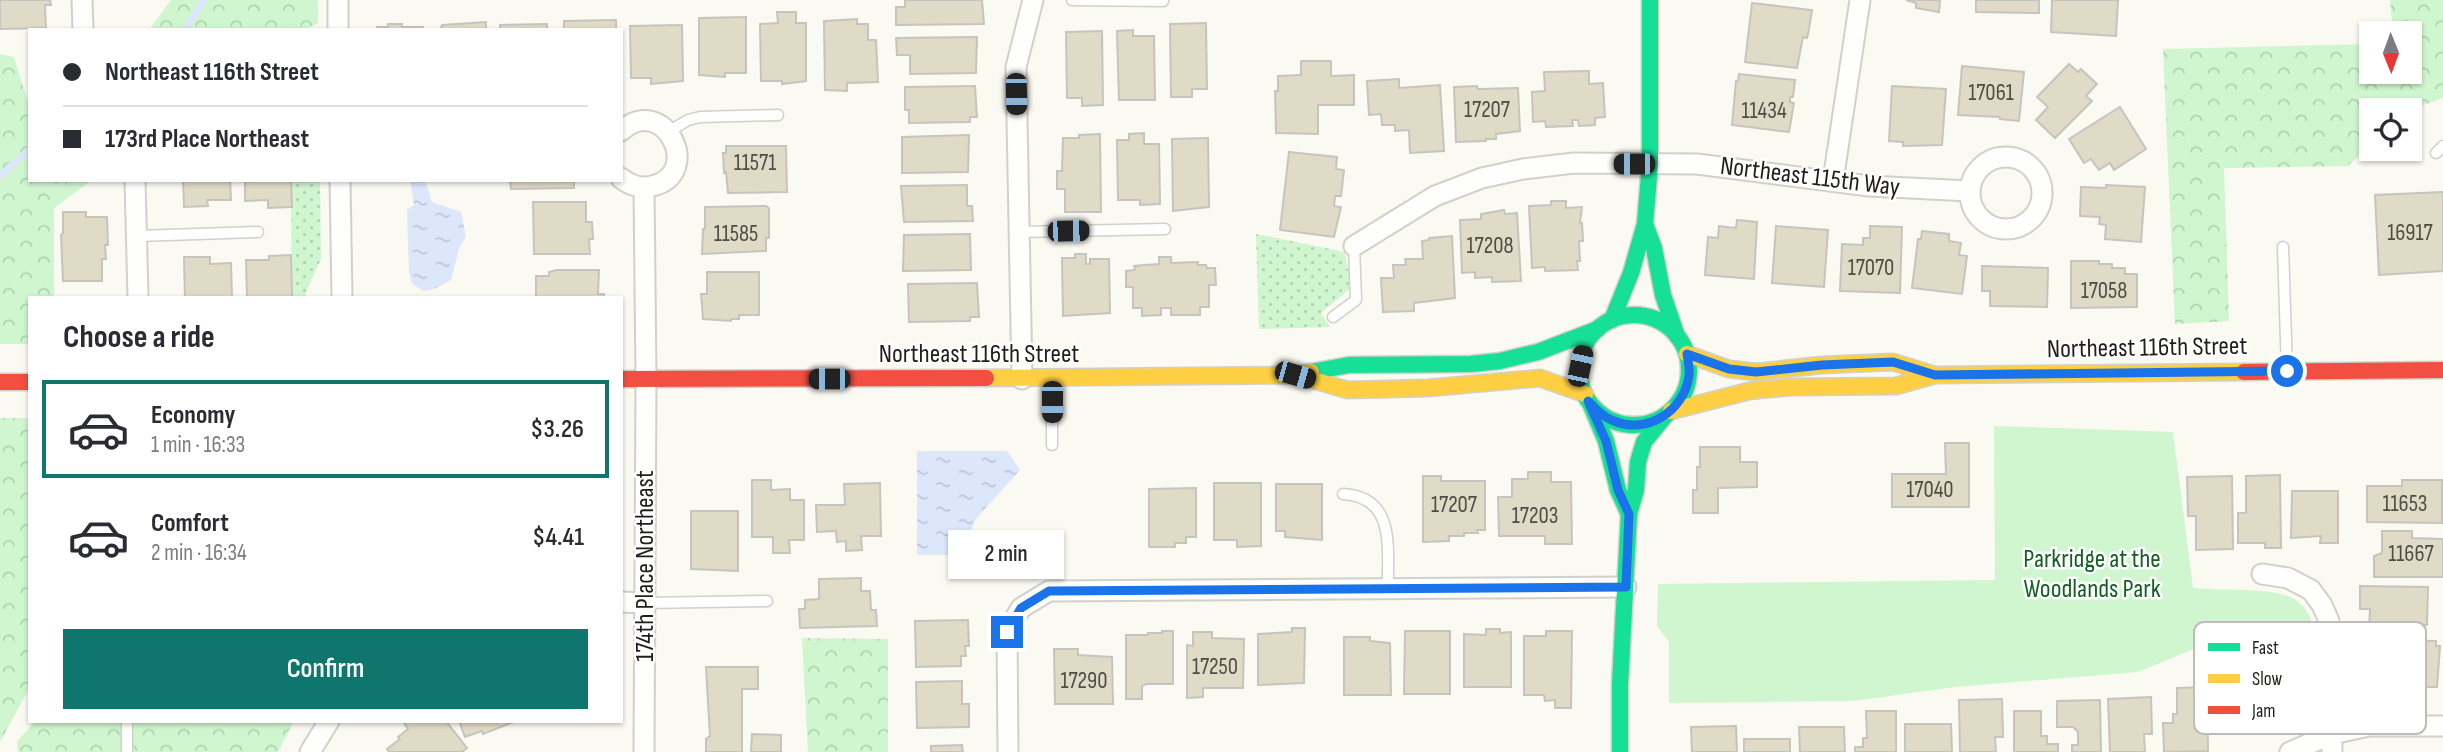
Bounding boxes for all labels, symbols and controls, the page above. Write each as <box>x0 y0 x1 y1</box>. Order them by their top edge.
north arrow <box>2359 21 2422 84</box>
map controls <box>2359 21 2422 161</box>
text: Northeast 116th Street <box>105 57 319 88</box>
car <box>1006 73 1027 115</box>
house number: 17061 <box>1968 79 2014 107</box>
house number: 17207 <box>1464 96 1510 124</box>
house number: 11434 <box>1741 97 1787 125</box>
button: locate <box>2359 98 2422 161</box>
text: 173rd Place Northeast <box>105 124 309 155</box>
house number: 11571 <box>734 149 776 177</box>
street label: Northeast 115th Way <box>1718 151 1902 203</box>
car <box>1614 154 1656 175</box>
house number: 16917 <box>2387 219 2433 247</box>
house number: 11585 <box>714 220 758 248</box>
car <box>1047 220 1090 242</box>
house number: 17208 <box>1467 232 1514 260</box>
house number: 17070 <box>1848 254 1894 282</box>
house number: 17058 <box>2081 277 2127 305</box>
text: Choose a ride <box>63 318 215 357</box>
street label: Northeast 116th Street <box>2047 331 2248 365</box>
street label: Northeast 116th Street <box>879 339 1079 370</box>
car <box>1566 343 1595 389</box>
route start <box>2271 355 2303 387</box>
car <box>1272 359 1319 391</box>
car <box>809 369 851 390</box>
car <box>1042 381 1063 423</box>
icon: car <box>67 398 130 461</box>
text: Economy <box>151 400 235 431</box>
text: $3.26 <box>530 414 584 445</box>
text: 1 min · 16:33 <box>151 431 245 459</box>
street label: 174th Place Northeast <box>630 470 661 662</box>
house number: 17040 <box>1906 476 1954 504</box>
house number: 11653 <box>2382 490 2428 518</box>
house number: 17207 <box>1431 491 1477 519</box>
house number: 17203 <box>1512 502 1558 530</box>
icon: car <box>67 506 130 569</box>
text: Comfort <box>151 508 229 539</box>
text: $4.41 <box>532 522 584 553</box>
callout: 2 min <box>949 530 1065 580</box>
text: 2 min · 16:34 <box>151 539 247 567</box>
text: 2 min <box>984 540 1028 568</box>
house number: 11667 <box>2388 540 2434 568</box>
park label: Parkridge at the Woodlands Park <box>2023 544 2161 605</box>
route end <box>991 616 1023 648</box>
legend <box>2194 622 2426 734</box>
button: Confirm <box>63 629 588 709</box>
text: Fast <box>2252 637 2279 660</box>
house number: 17250 <box>1192 653 1238 681</box>
house number: 17290 <box>1060 667 1108 695</box>
text: Slow <box>2252 668 2282 691</box>
text: Jam <box>2251 700 2275 723</box>

